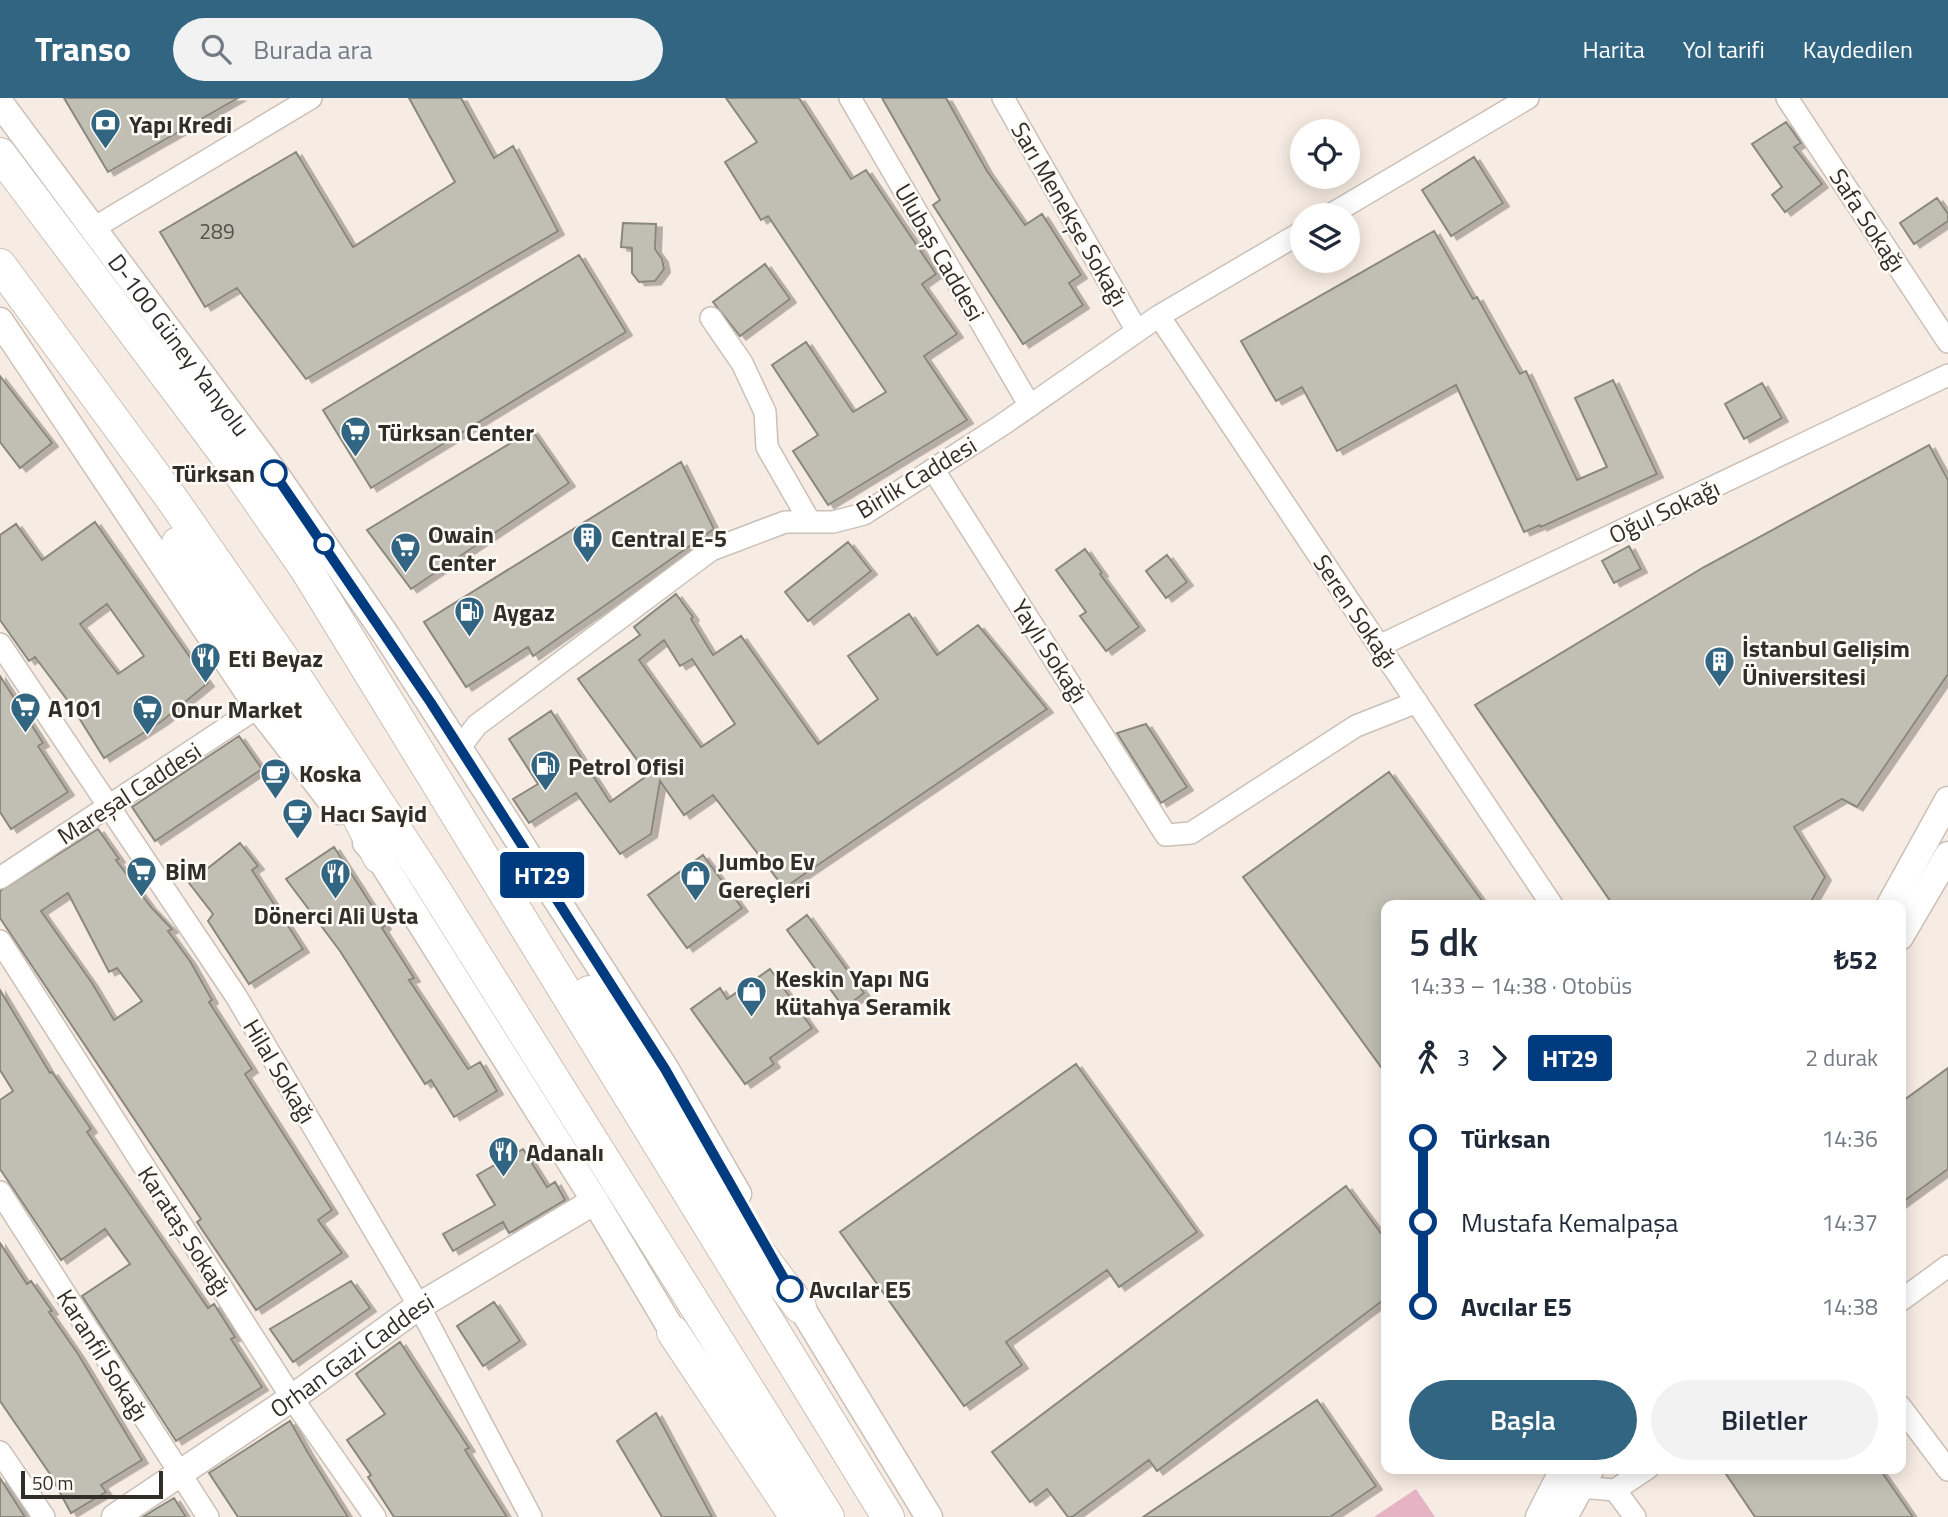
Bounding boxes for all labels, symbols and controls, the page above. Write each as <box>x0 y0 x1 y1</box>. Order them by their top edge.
search box <box>173 18 663 81</box>
text: Transo <box>35 24 131 74</box>
icon: search <box>197 30 235 68</box>
text: Burada ara <box>253 30 373 69</box>
text: Harita <box>1583 31 1645 67</box>
text: Yol tarifi <box>1683 31 1765 67</box>
text: Kaydedilen <box>1803 31 1913 67</box>
place label: Yapı Kredi <box>129 106 232 142</box>
bank icon: Yapı Kredi <box>89 107 123 151</box>
street label: Sarı Menekşe Sokağı <box>1002 115 1138 313</box>
map controls <box>1290 119 1360 273</box>
button: locate <box>1290 119 1360 189</box>
street label: Safa Sokağı <box>1821 161 1915 279</box>
street label: Ulubaş Caddesi <box>886 176 994 328</box>
button: layers <box>1290 203 1360 273</box>
house number: 289 <box>199 215 235 247</box>
street label: D-100 Güney Yanyolu <box>100 246 259 444</box>
place label: Türksan Center <box>378 414 534 450</box>
supermarket icon: Türksan Center <box>338 415 372 459</box>
street label: Birlik Caddesi <box>849 427 983 527</box>
place label: Türksan <box>172 455 255 491</box>
marker: Türksan <box>261 460 287 486</box>
street label: Oğul Sokağı <box>1603 470 1725 552</box>
place label: Owain Center <box>428 516 496 580</box>
place label: Central E-5 <box>611 520 727 556</box>
building icon: Central E-5 <box>571 521 605 565</box>
supermarket icon: Owain Center <box>388 531 422 575</box>
unlabelled marker <box>314 534 334 554</box>
street label: Seren Sokağı <box>1305 547 1407 675</box>
street label: Yaylı Sokağı <box>1003 592 1097 710</box>
place label: Aygaz <box>493 594 555 630</box>
fuel station icon: Aygaz <box>453 595 487 639</box>
place label: İstanbul Gelişim Üniversitesi <box>1742 630 1910 694</box>
place label: Eti Beyaz <box>228 640 323 676</box>
restaurant icon: Eti Beyaz <box>188 641 222 685</box>
building icon: İstanbul Gelişim Üniversitesi <box>1702 645 1736 689</box>
place label: A101 <box>48 690 103 726</box>
supermarket icon: A101 <box>8 691 42 735</box>
place label: Onur Market <box>171 691 303 727</box>
supermarket icon: Onur Market <box>131 692 165 736</box>
street label: Mareşal Caddesi <box>50 733 208 853</box>
place label: Petrol Ofisi <box>568 748 685 784</box>
fuel station icon: Petrol Ofisi <box>528 749 562 793</box>
place label: Koska <box>299 755 362 791</box>
cafe icon: Koska <box>259 756 293 800</box>
place label: Hacı Sayid <box>320 795 427 831</box>
cafe icon: Hacı Sayid <box>280 796 314 840</box>
place label: Jumbo Ev Gereçleri <box>718 843 815 907</box>
line badge: HT29 <box>493 852 591 898</box>
place label: BİM <box>165 853 207 889</box>
supermarket icon: BİM <box>125 854 159 898</box>
restaurant icon: Dönerci Ali Usta <box>319 856 353 900</box>
text: HT29 <box>514 857 570 893</box>
shop icon: Jumbo Ev Gereçleri <box>678 858 712 902</box>
place label: Dönerci Ali Usta <box>254 897 419 933</box>
text: 5 dk <box>1409 913 1478 971</box>
text: ₺52 <box>1834 940 1878 979</box>
place label: Keskin Yapı NG Kütahya Seramik <box>775 960 951 1024</box>
text: 14:33 – 14:38 · Otobüs <box>1409 968 1632 1003</box>
shop icon: Keskin Yapı NG Kütahya Seramik <box>735 975 769 1019</box>
street label: Hilal Sokağı <box>235 1012 325 1130</box>
icon: walk <box>1409 1039 1447 1077</box>
icon: forward <box>1480 1039 1518 1077</box>
text: 3 <box>1457 1040 1470 1075</box>
text: HT29 <box>1542 1040 1598 1076</box>
text: 2 durak <box>1805 1040 1878 1075</box>
text: Türksan <box>1461 1119 1551 1158</box>
text: 14:36 <box>1821 1121 1878 1156</box>
place label: Adanalı <box>526 1134 604 1170</box>
restaurant icon: Adanalı <box>486 1135 520 1179</box>
street label: Karataş Sokağı <box>129 1158 241 1304</box>
text: Mustafa Kemalpaşa <box>1461 1203 1678 1242</box>
text: 14:37 <box>1821 1205 1878 1240</box>
place label: Avcılar E5 <box>809 1271 911 1307</box>
marker: Avcılar E5 <box>777 1276 803 1302</box>
street label: Karanfil Sokağı <box>48 1282 158 1428</box>
street label: Orhan Gazi Caddesi <box>262 1283 440 1426</box>
text: Avcılar E5 <box>1461 1287 1572 1326</box>
text: 14:38 <box>1821 1289 1878 1324</box>
button: Başla <box>1409 1380 1637 1460</box>
button: Biletler <box>1651 1380 1878 1460</box>
scale bar <box>21 1468 163 1500</box>
text: 50 m <box>32 1468 73 1497</box>

